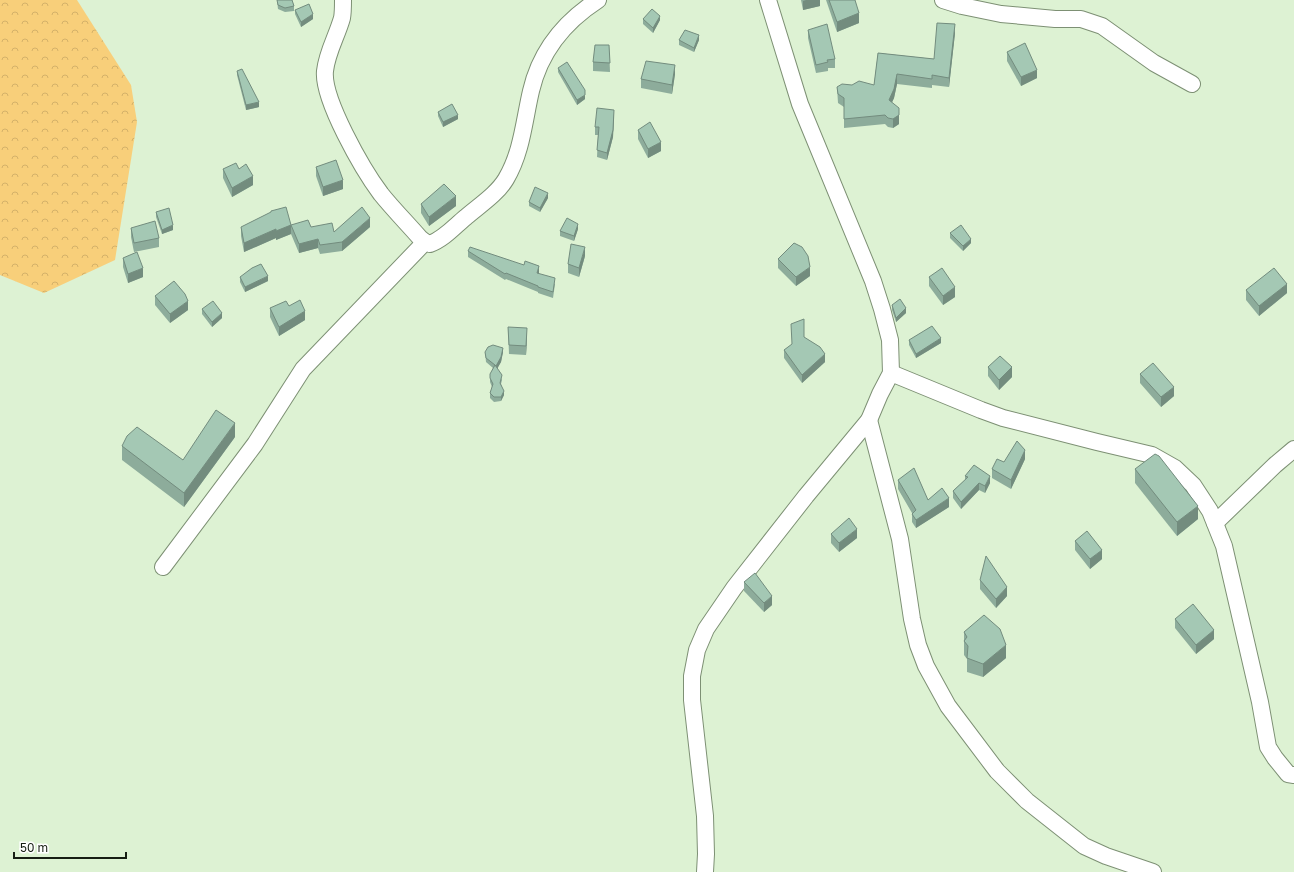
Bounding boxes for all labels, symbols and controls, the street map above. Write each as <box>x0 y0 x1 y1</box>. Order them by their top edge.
scale bar <box>14 834 126 860</box>
text: 50 m <box>20 840 48 855</box>

